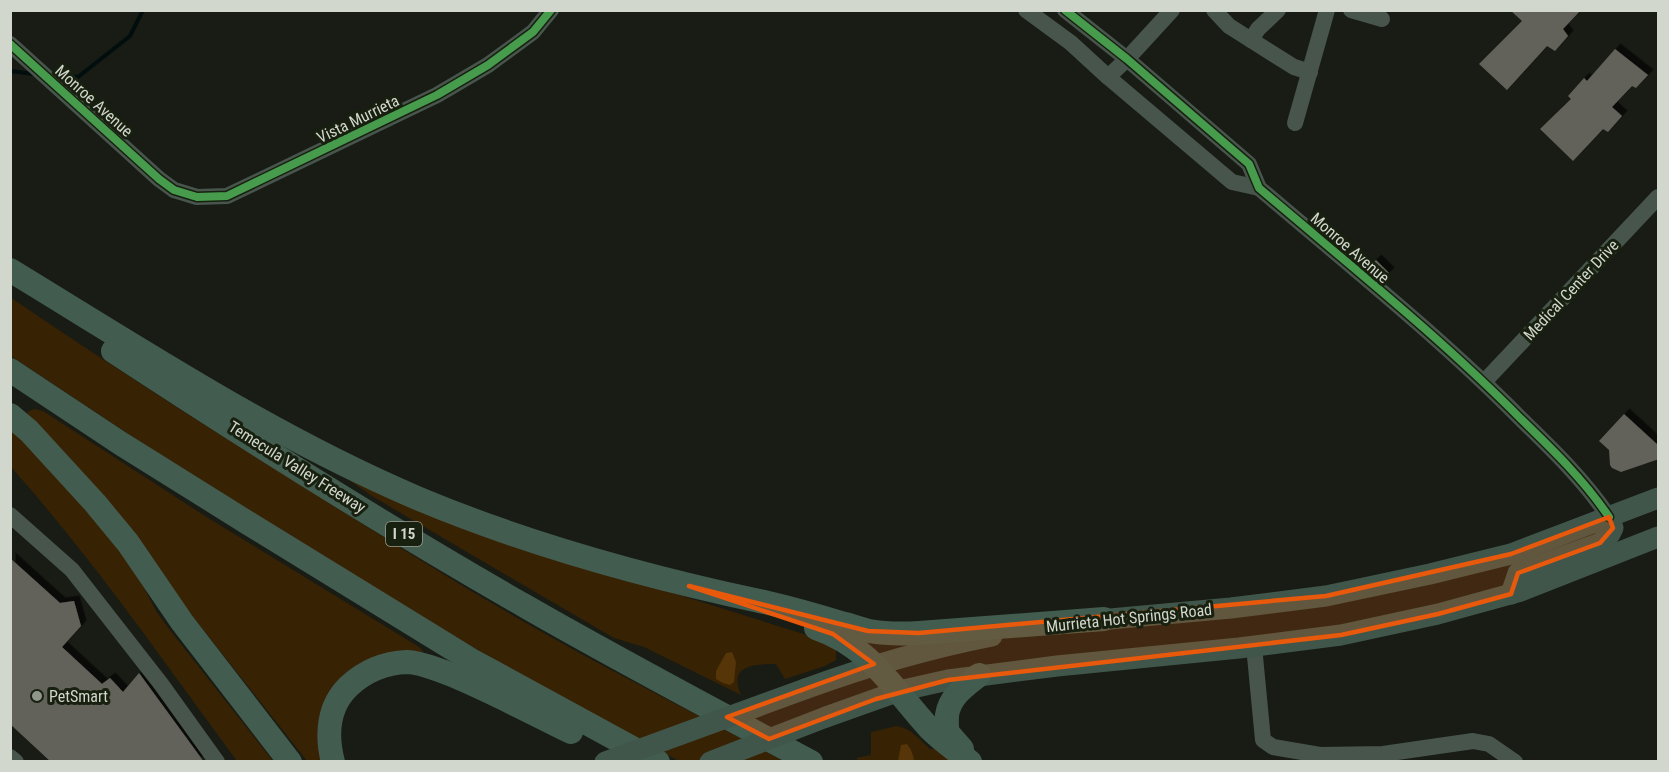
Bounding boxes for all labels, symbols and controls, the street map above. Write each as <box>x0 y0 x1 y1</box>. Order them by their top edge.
street label: Monroe Avenue <box>51 61 137 141</box>
street label: Vista Murrieta <box>314 91 402 147</box>
street label: Monroe Avenue <box>1307 209 1393 287</box>
street label: Medical Center Drive <box>1520 236 1622 344</box>
street label: Temecula Valley Freeway <box>225 417 369 517</box>
road number: I 15 <box>386 522 422 546</box>
street label: Murrieta Hot Springs Road <box>1045 600 1213 636</box>
place label: PetSmart <box>49 687 108 706</box>
marker: PetSmart <box>30 689 44 703</box>

